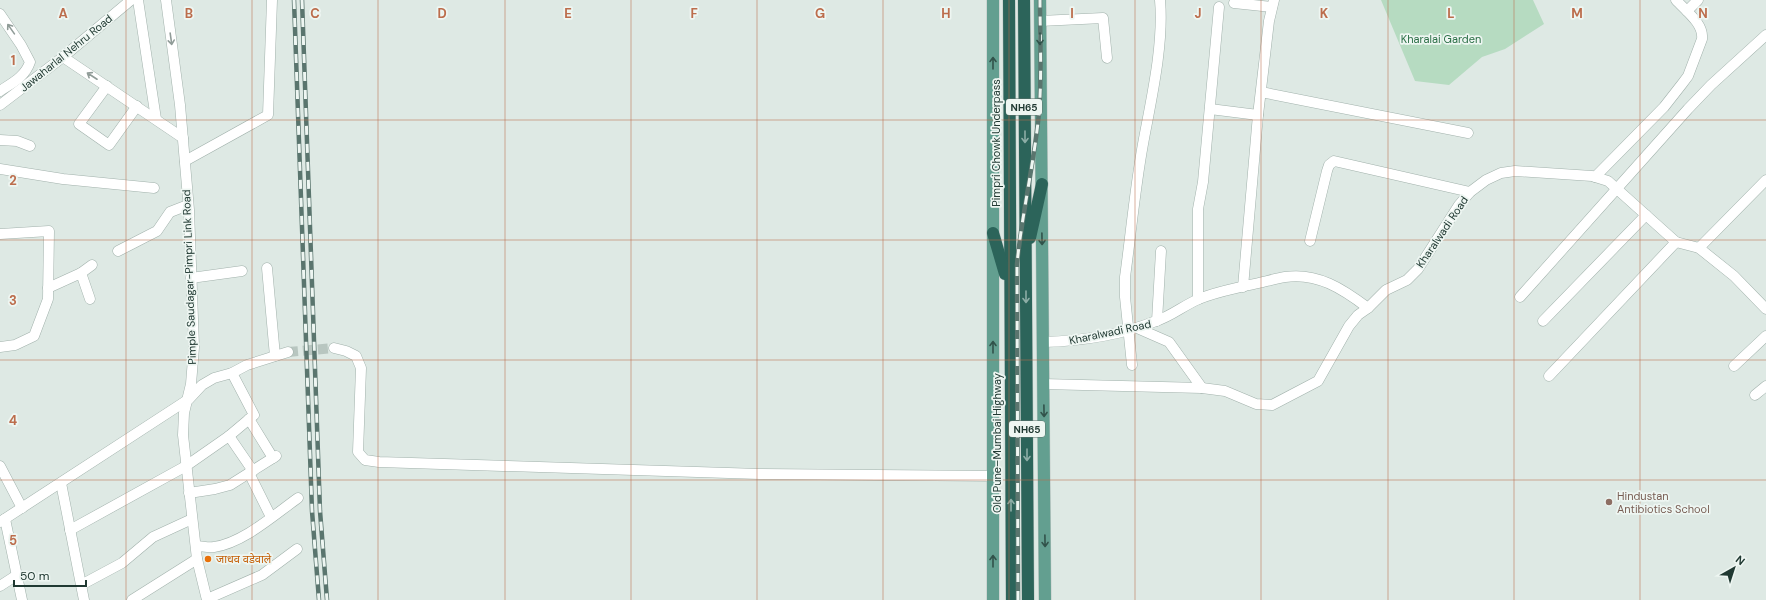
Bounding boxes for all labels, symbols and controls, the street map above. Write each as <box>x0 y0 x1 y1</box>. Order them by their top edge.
text: A <box>58 5 68 22</box>
text: B <box>185 5 193 22</box>
text: C <box>310 5 320 22</box>
text: D <box>437 5 447 22</box>
text: E <box>564 5 572 22</box>
text: F <box>690 5 698 22</box>
text: G <box>815 5 825 22</box>
text: H <box>941 5 951 22</box>
text: I <box>1070 5 1074 22</box>
text: J <box>1194 5 1202 22</box>
text: K <box>1320 5 1329 22</box>
text: L <box>1447 5 1455 22</box>
text: M <box>1571 5 1583 22</box>
text: N <box>1698 5 1708 22</box>
street label: Jawaharlal Nehru Road <box>17 11 115 95</box>
one-way arrow <box>7 24 15 35</box>
one-way arrow <box>167 32 175 45</box>
one-way arrow <box>1037 32 1044 45</box>
park label: Kharalai Garden <box>1401 32 1481 46</box>
text: 1 <box>11 52 15 69</box>
one-way arrow <box>989 57 997 70</box>
one-way arrow <box>87 72 98 81</box>
street label: Pimpri Chowk Underpass <box>989 79 1003 207</box>
road number: NH65 <box>1006 99 1042 115</box>
one-way arrow <box>1021 130 1029 143</box>
text: 2 <box>9 172 17 189</box>
street label: Pimple Saudagar-Pimpri Link Road <box>179 189 199 365</box>
street label: Kharalwadi Road <box>1413 193 1471 271</box>
one-way arrow <box>1038 232 1046 245</box>
one-way arrow <box>1022 290 1030 303</box>
text: 3 <box>9 292 17 309</box>
street label: Kharalwadi Road <box>1068 316 1152 348</box>
one-way arrow <box>989 341 997 354</box>
street label: Old Pune–Mumbai Highway <box>990 373 1004 513</box>
one-way arrow <box>1040 404 1048 417</box>
text: 4 <box>9 412 17 429</box>
road number: NH65 <box>1009 421 1045 437</box>
one-way arrow <box>1023 448 1031 461</box>
place label: Hindustan Antibiotics School <box>1617 489 1710 516</box>
marker: Hindustan Antibiotics School <box>1604 497 1614 507</box>
one-way arrow <box>1007 499 1015 512</box>
text: 5 <box>9 532 17 549</box>
one-way arrow <box>1041 534 1049 547</box>
north arrow <box>1714 548 1754 588</box>
place label: जाधव वडेवाले <box>216 552 272 566</box>
text: N <box>1733 552 1748 568</box>
marker: जाधव वडेवाले <box>203 554 213 564</box>
one-way arrow <box>989 555 997 568</box>
scale bar <box>14 562 86 588</box>
text: 50 m <box>20 568 49 584</box>

